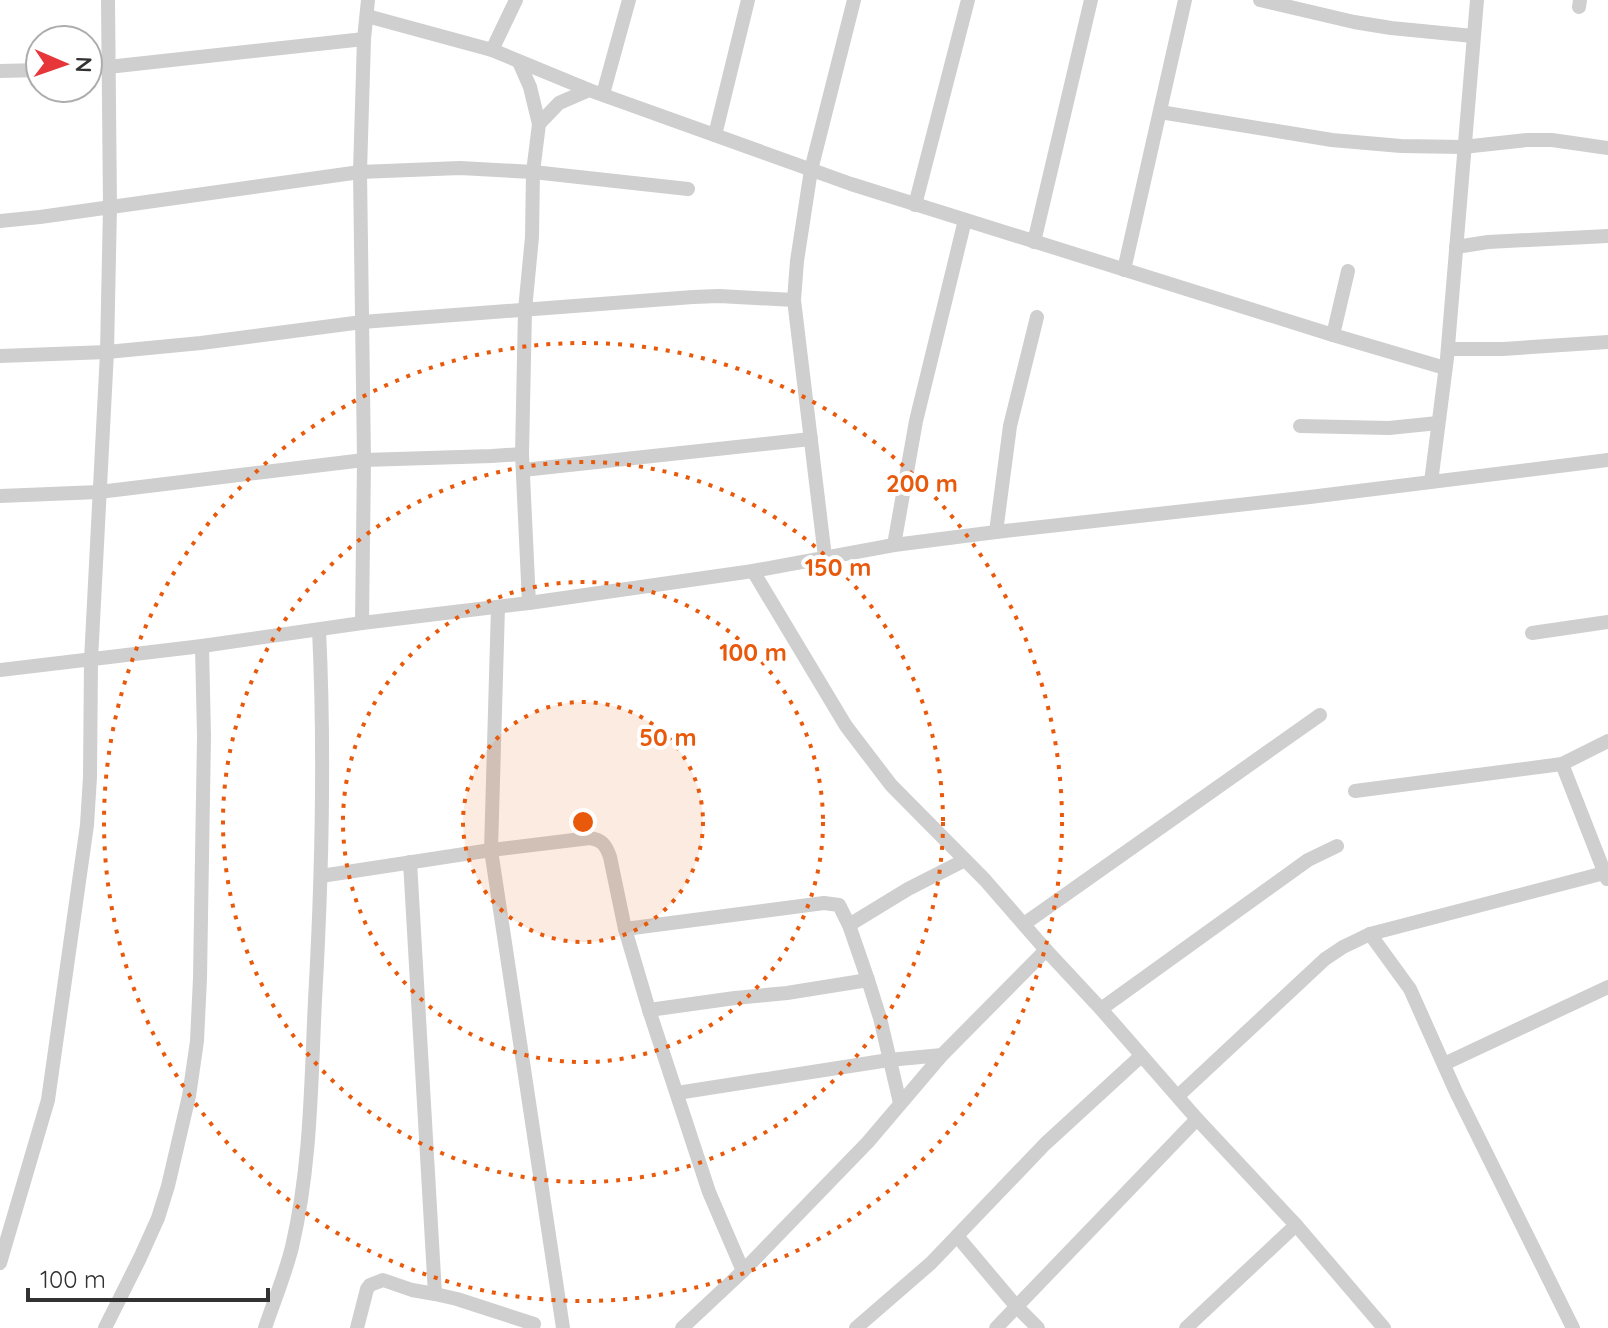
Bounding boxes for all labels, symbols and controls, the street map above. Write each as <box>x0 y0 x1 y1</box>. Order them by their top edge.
north arrow <box>24 24 104 104</box>
text: N <box>70 56 98 73</box>
text: 200 m <box>886 468 958 498</box>
text: 150 m <box>805 552 871 582</box>
text: 100 m <box>719 637 787 667</box>
text: 50 m <box>639 722 697 752</box>
centre of rings <box>569 808 597 836</box>
scale bar <box>28 1252 268 1302</box>
text: 100 m <box>40 1264 106 1294</box>

